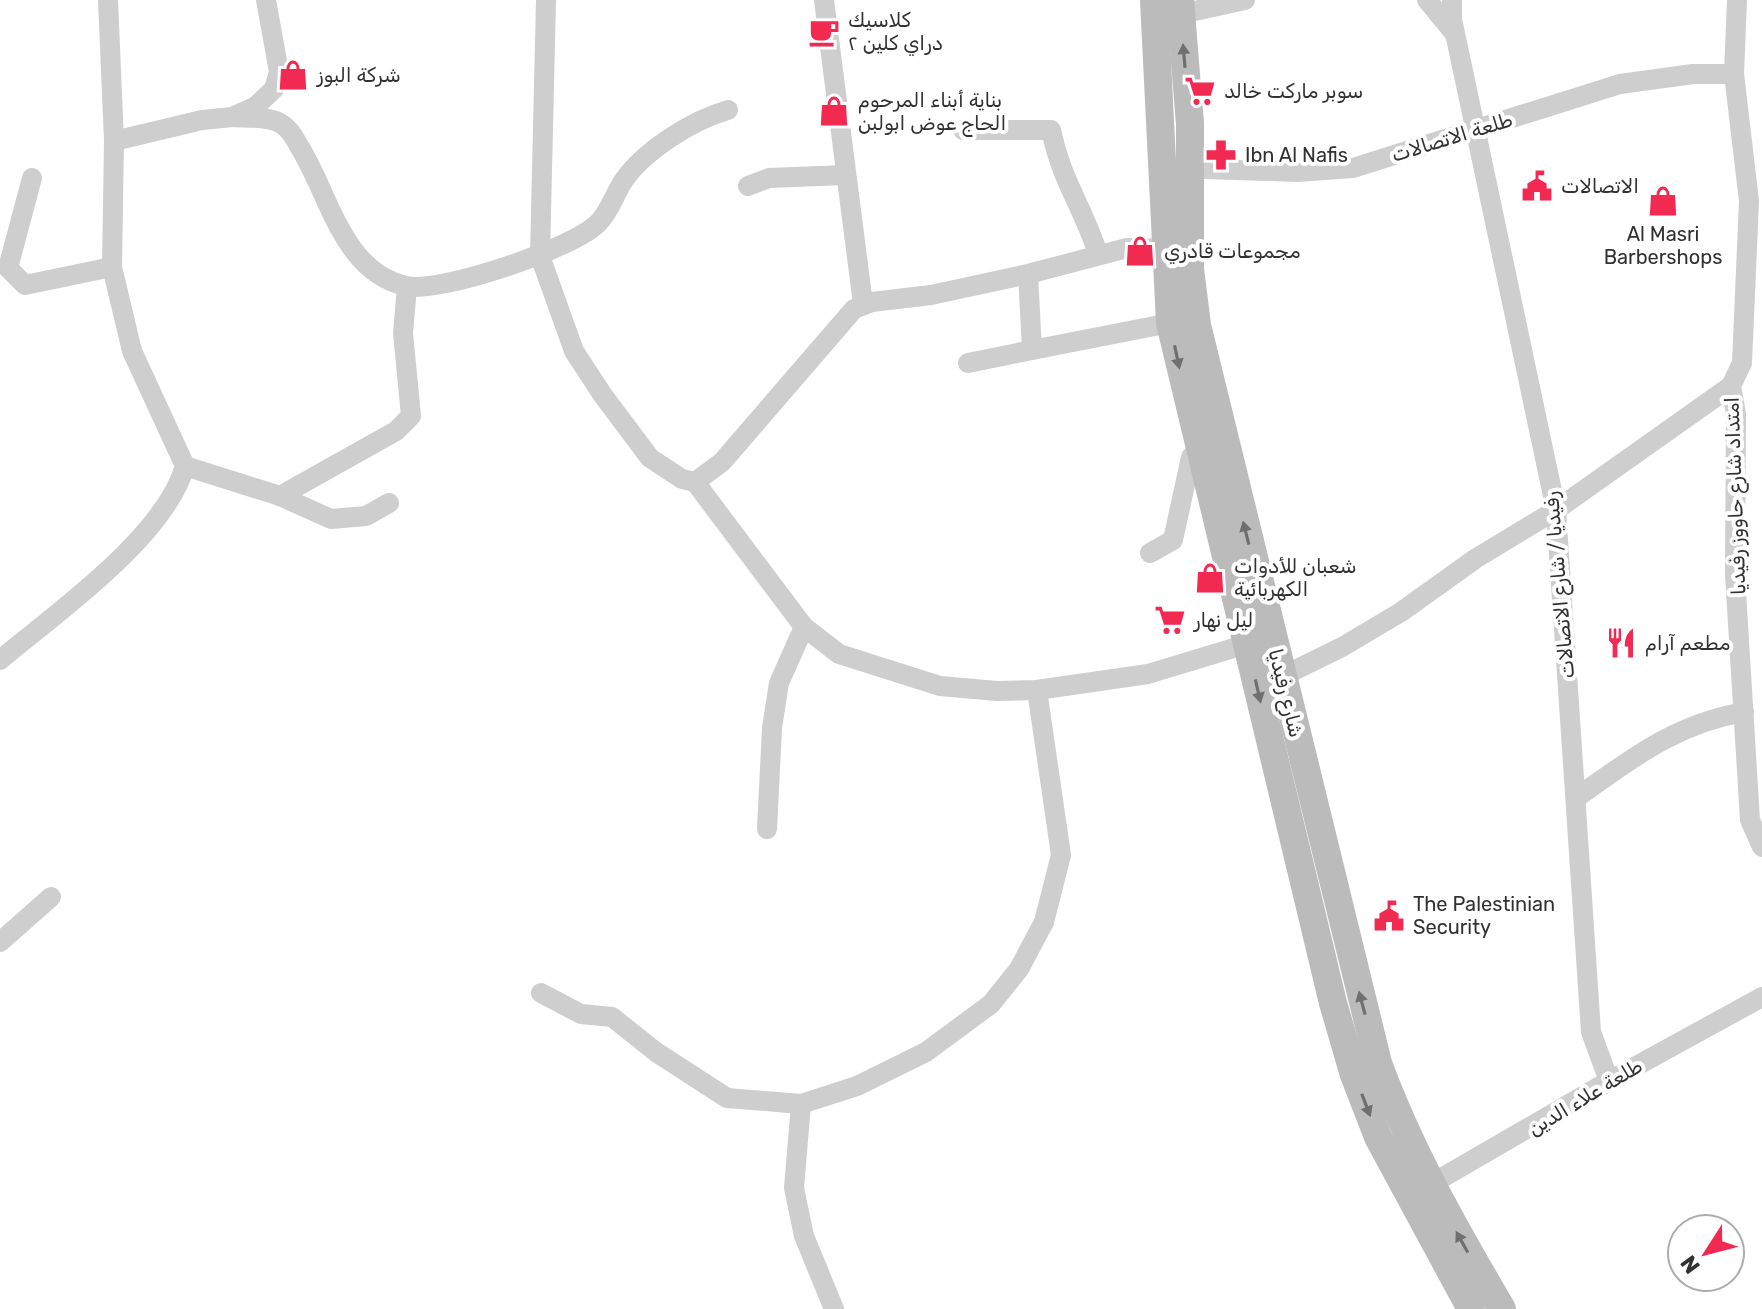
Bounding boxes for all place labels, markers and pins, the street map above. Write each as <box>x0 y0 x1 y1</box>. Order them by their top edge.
place label: كلاسيك دراي كلين ٢ <box>848 8 943 57</box>
cafe icon: كلاسيك دراي كلين ٢ <box>807 15 841 49</box>
shop icon: شركة البوز <box>276 58 310 92</box>
place label: شركة البوز <box>316 63 401 87</box>
supermarket icon: سوبر مارکت خالد <box>1183 74 1217 108</box>
place label: سوبر مارکت خالد <box>1224 79 1363 103</box>
place label: بناية أبناء المرحوم الحاج عوض ابولبن <box>858 88 1006 137</box>
shop icon: بناية أبناء المرحوم الحاج عوض ابولبن <box>817 94 851 128</box>
pharmacy icon: Ibn Al Nafis <box>1204 138 1238 172</box>
place label: Ibn Al Nafis <box>1245 143 1348 167</box>
public building icon: الاتصالات <box>1520 169 1554 203</box>
place label: الاتصالات <box>1561 174 1639 198</box>
shop icon: Al Masri Barbershops <box>1646 184 1680 218</box>
place label: Al Masri Barbershops <box>1604 222 1722 269</box>
shop icon: مجموعات قادري <box>1123 234 1157 268</box>
place label: مجموعات قادري <box>1164 239 1301 265</box>
place label: شعبان للأدوات الكهربائية <box>1234 554 1357 601</box>
shop icon: شعبان للأدوات الكهربائية <box>1193 561 1227 595</box>
supermarket icon: ليل نهار <box>1153 603 1187 637</box>
place label: ليل نهار <box>1193 608 1253 632</box>
restaurant icon: مطعم آرام <box>1604 626 1638 660</box>
place label: مطعم آرام <box>1645 631 1730 657</box>
place label: The Palestinian Security <box>1413 892 1555 939</box>
public building icon: The Palestinian Security <box>1372 899 1406 933</box>

